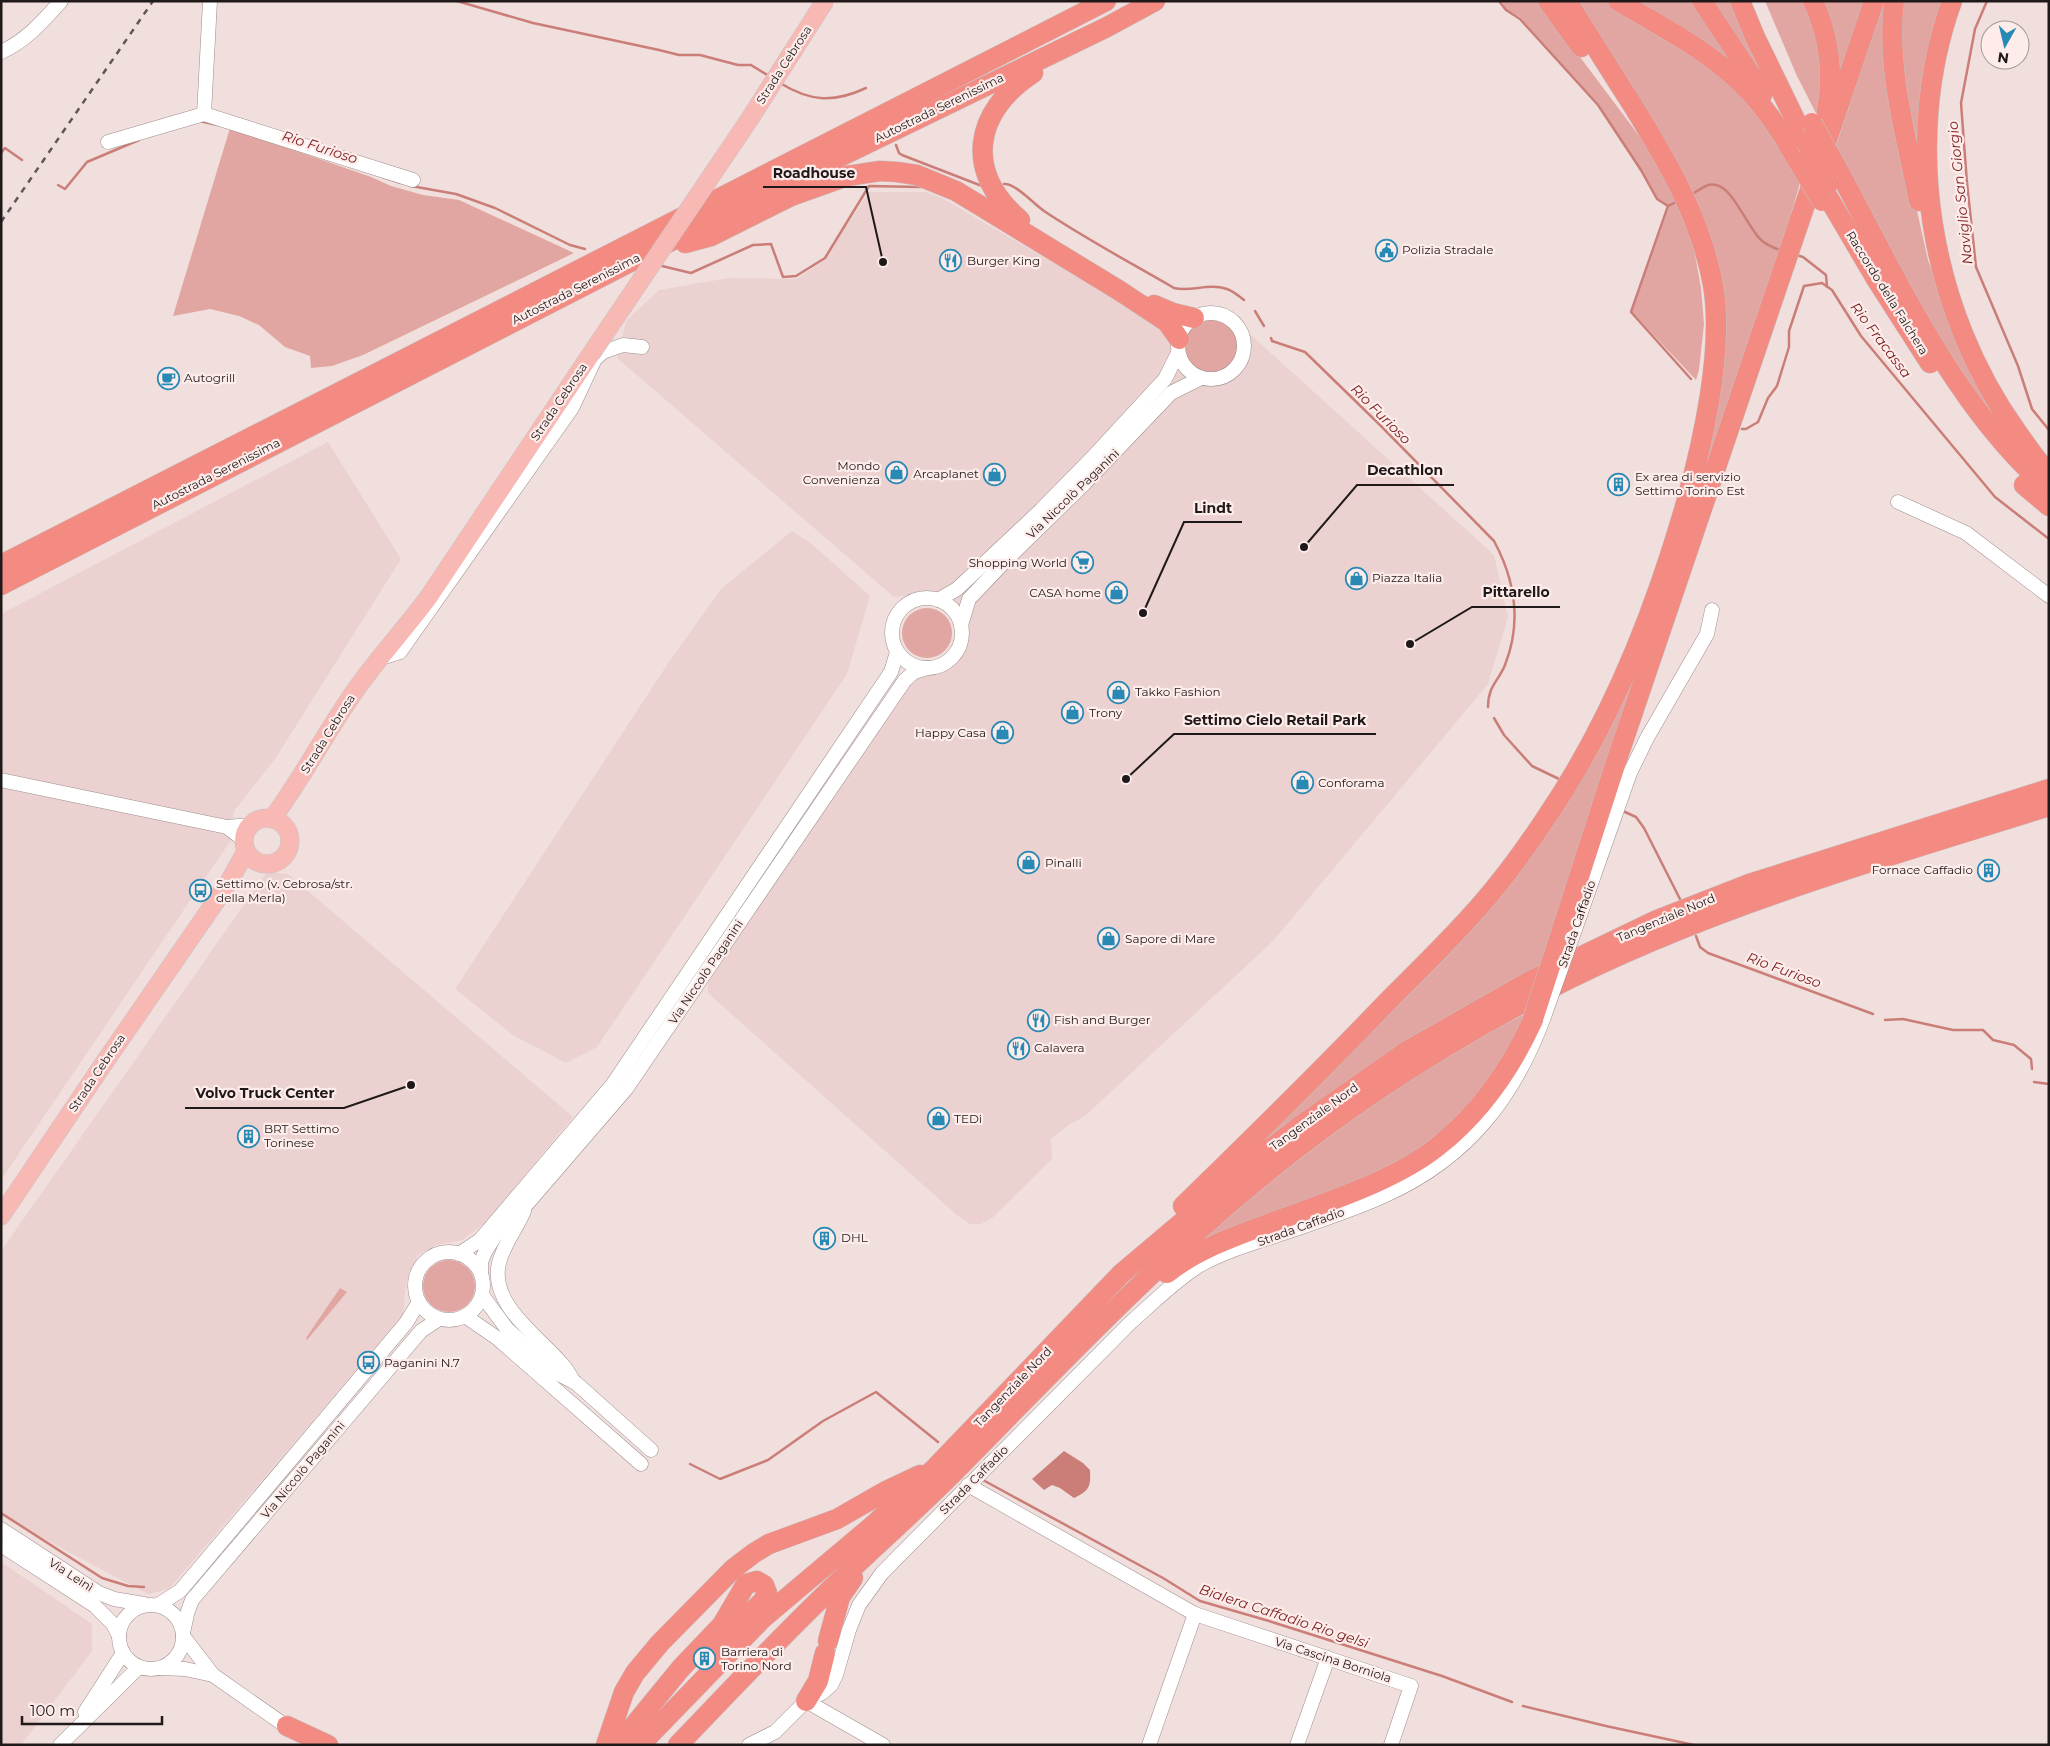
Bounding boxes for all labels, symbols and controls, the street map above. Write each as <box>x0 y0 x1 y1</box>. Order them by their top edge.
north arrow <box>1980 20 2030 70</box>
street label: Strada Cebrosa <box>753 23 815 107</box>
text: N <box>1996 48 2010 68</box>
street label: Autostrada Serenissima <box>872 70 1006 145</box>
water label: Naviglio San Giorgio <box>1944 120 1976 266</box>
water label: Rio Furioso <box>280 126 360 168</box>
callout: Roadhouse <box>763 158 866 187</box>
text: Roadhouse <box>773 164 855 182</box>
street label: Raccordo della Falchera <box>1843 228 1932 357</box>
public building icon: Polizia Stradale <box>1374 238 1398 262</box>
place label: Polizia Stradale <box>1402 242 1493 257</box>
restaurant icon: Burger King <box>939 249 963 273</box>
street label: Autostrada Serenissima <box>509 250 642 327</box>
place label: Burger King <box>967 253 1040 268</box>
water label: Rio Fracassa <box>1847 298 1915 382</box>
street label: Strada Cebrosa <box>527 360 590 444</box>
cafe icon: Autogrill <box>156 366 180 390</box>
place label: Autogrill <box>184 370 235 385</box>
water label: Rio Furioso <box>1347 380 1415 448</box>
street label: Autostrada Serenissima <box>149 435 282 512</box>
street label: Via Niccolò Paganini <box>1023 446 1122 542</box>
callout: Decathlon <box>1357 456 1454 485</box>
place label: Mondo Convenienza <box>803 458 880 487</box>
shop icon: Mondo Convenienza <box>884 461 908 485</box>
text: Decathlon <box>1367 461 1443 479</box>
shop icon: Arcaplanet <box>983 462 1007 486</box>
place label: Arcaplanet <box>913 466 979 481</box>
place label: Ex area di servizio Settimo Torino Est <box>1635 469 1745 498</box>
building icon: Ex area di servizio Settimo Torino Est <box>1607 472 1631 496</box>
callout: Lindt <box>1184 493 1242 522</box>
text: Lindt <box>1194 499 1232 517</box>
supermarket icon: Shopping World <box>1071 551 1095 575</box>
place label: Shopping World <box>969 555 1067 570</box>
shop icon: Piazza Italia <box>1344 566 1368 590</box>
place label: Piazza Italia <box>1372 570 1442 585</box>
callout: Pittarello <box>1472 578 1560 607</box>
shop icon: CASA home <box>1105 581 1129 605</box>
text: Pittarello <box>1482 583 1550 601</box>
place label: CASA home <box>1029 585 1101 600</box>
shop icon: Takko Fashion <box>1107 680 1131 704</box>
place label: Takko Fashion <box>1135 684 1221 699</box>
street label: Strada Cebrosa <box>297 691 358 776</box>
shop icon: Trony <box>1061 701 1085 725</box>
place label: Trony <box>1089 705 1123 720</box>
callout: Settimo Cielo Retail Park <box>1174 705 1376 734</box>
text: Settimo Cielo Retail Park <box>1184 711 1367 729</box>
shop icon: Happy Casa <box>990 721 1014 745</box>
place label: Happy Casa <box>915 725 986 740</box>
shop icon: Conforama <box>1290 771 1314 795</box>
place label: Conforama <box>1318 775 1385 790</box>
shop icon: Pinalli <box>1017 851 1041 875</box>
place label: Pinalli <box>1045 855 1082 870</box>
building icon: Fornace Caffadio <box>1977 858 2001 882</box>
place label: Fornace Caffadio <box>1872 862 1973 877</box>
place label: Settimo (v. Cebrosa/str. della Merla) <box>216 876 352 905</box>
street label: Strada Caffadio <box>1555 878 1599 970</box>
bus stop icon: Settimo (v. Cebrosa/str. della Merla) <box>188 879 212 903</box>
street label: Tangenziale Nord <box>1614 890 1717 945</box>
street label: Via Niccolò Paganini <box>665 917 746 1027</box>
shop icon: Sapore di Mare <box>1097 927 1121 951</box>
place label: Sapore di Mare <box>1125 931 1215 946</box>
water label: Rio Furioso <box>1744 948 1824 992</box>
restaurant icon: Fish and Burger <box>1026 1008 1050 1032</box>
place label: Fish and Burger <box>1054 1012 1151 1027</box>
street label: Strada Cebrosa <box>65 1031 128 1115</box>
restaurant icon: Calavera <box>1006 1036 1030 1060</box>
place label: Calavera <box>1034 1040 1085 1055</box>
callout: Volvo Truck Center <box>185 1079 344 1108</box>
street label: Tangenziale Nord <box>1267 1080 1361 1154</box>
text: Volvo Truck Center <box>195 1084 334 1102</box>
shop icon: TEDi <box>926 1107 950 1131</box>
place label: TEDi <box>954 1111 982 1126</box>
place label: BRT Settimo Torinese <box>264 1121 339 1150</box>
building icon: BRT Settimo Torinese <box>236 1124 260 1148</box>
street label: Strada Caffadio <box>1255 1204 1346 1249</box>
building icon: DHL <box>813 1226 837 1250</box>
place label: DHL <box>841 1230 868 1245</box>
street label: Tangenziale Nord <box>971 1344 1055 1430</box>
bus stop icon: Paganini N.7 <box>356 1351 380 1375</box>
place label: Paganini N.7 <box>384 1355 460 1370</box>
street label: Via Niccolò Paganini <box>257 1418 348 1522</box>
street label: Strada Caffadio <box>936 1442 1011 1517</box>
street label: Via Leinì <box>46 1555 97 1595</box>
water label: Bialera Caffadio Rio gelsi <box>1197 1580 1371 1652</box>
street label: Via Cascina Borniola <box>1273 1634 1393 1685</box>
place label: Barriera di Torino Nord <box>721 1644 792 1673</box>
building icon: Barriera di Torino Nord <box>693 1647 717 1671</box>
scale bar <box>22 1694 162 1726</box>
text: 100 m <box>30 1701 75 1720</box>

